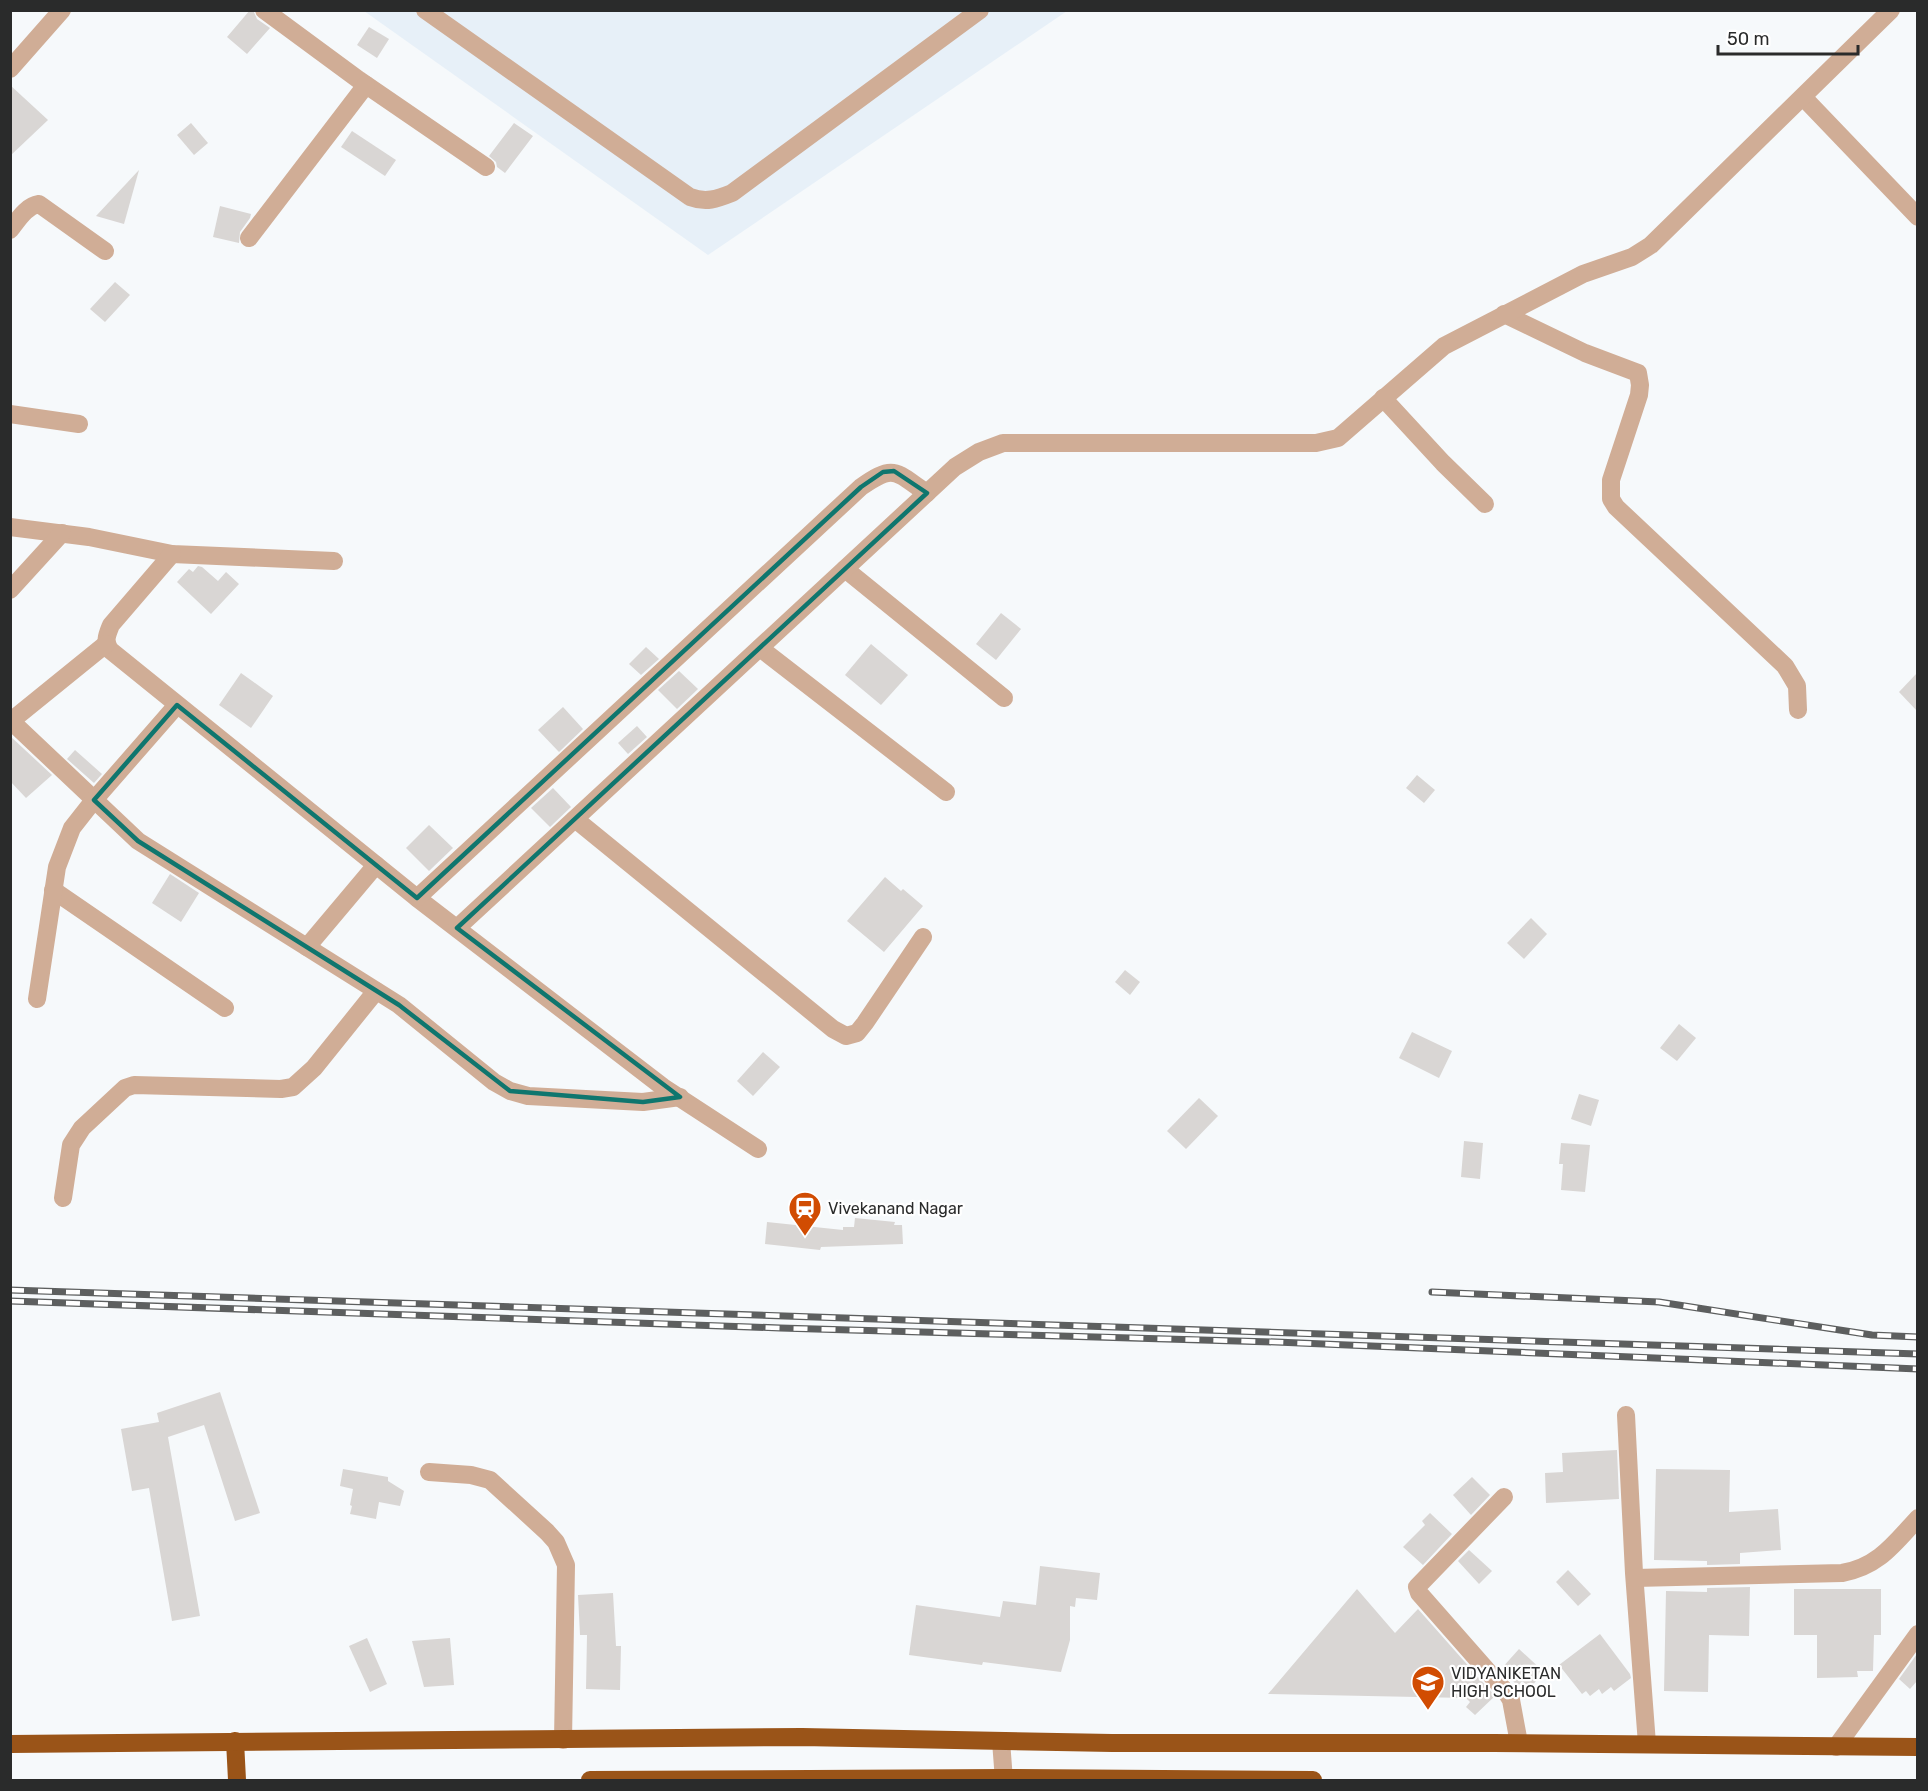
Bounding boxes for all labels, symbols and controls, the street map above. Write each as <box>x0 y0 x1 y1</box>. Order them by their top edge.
scale bar <box>1718 18 1858 56</box>
text: 50 m <box>1727 28 1770 50</box>
station icon: Vivekanand Nagar <box>787 1190 823 1237</box>
place label: Vivekanand Nagar <box>828 1199 963 1218</box>
school or university icon: VIDYANIKETAN HIGH SCHOOL <box>1410 1664 1446 1711</box>
place label: VIDYANIKETAN HIGH SCHOOL <box>1451 1664 1561 1701</box>

